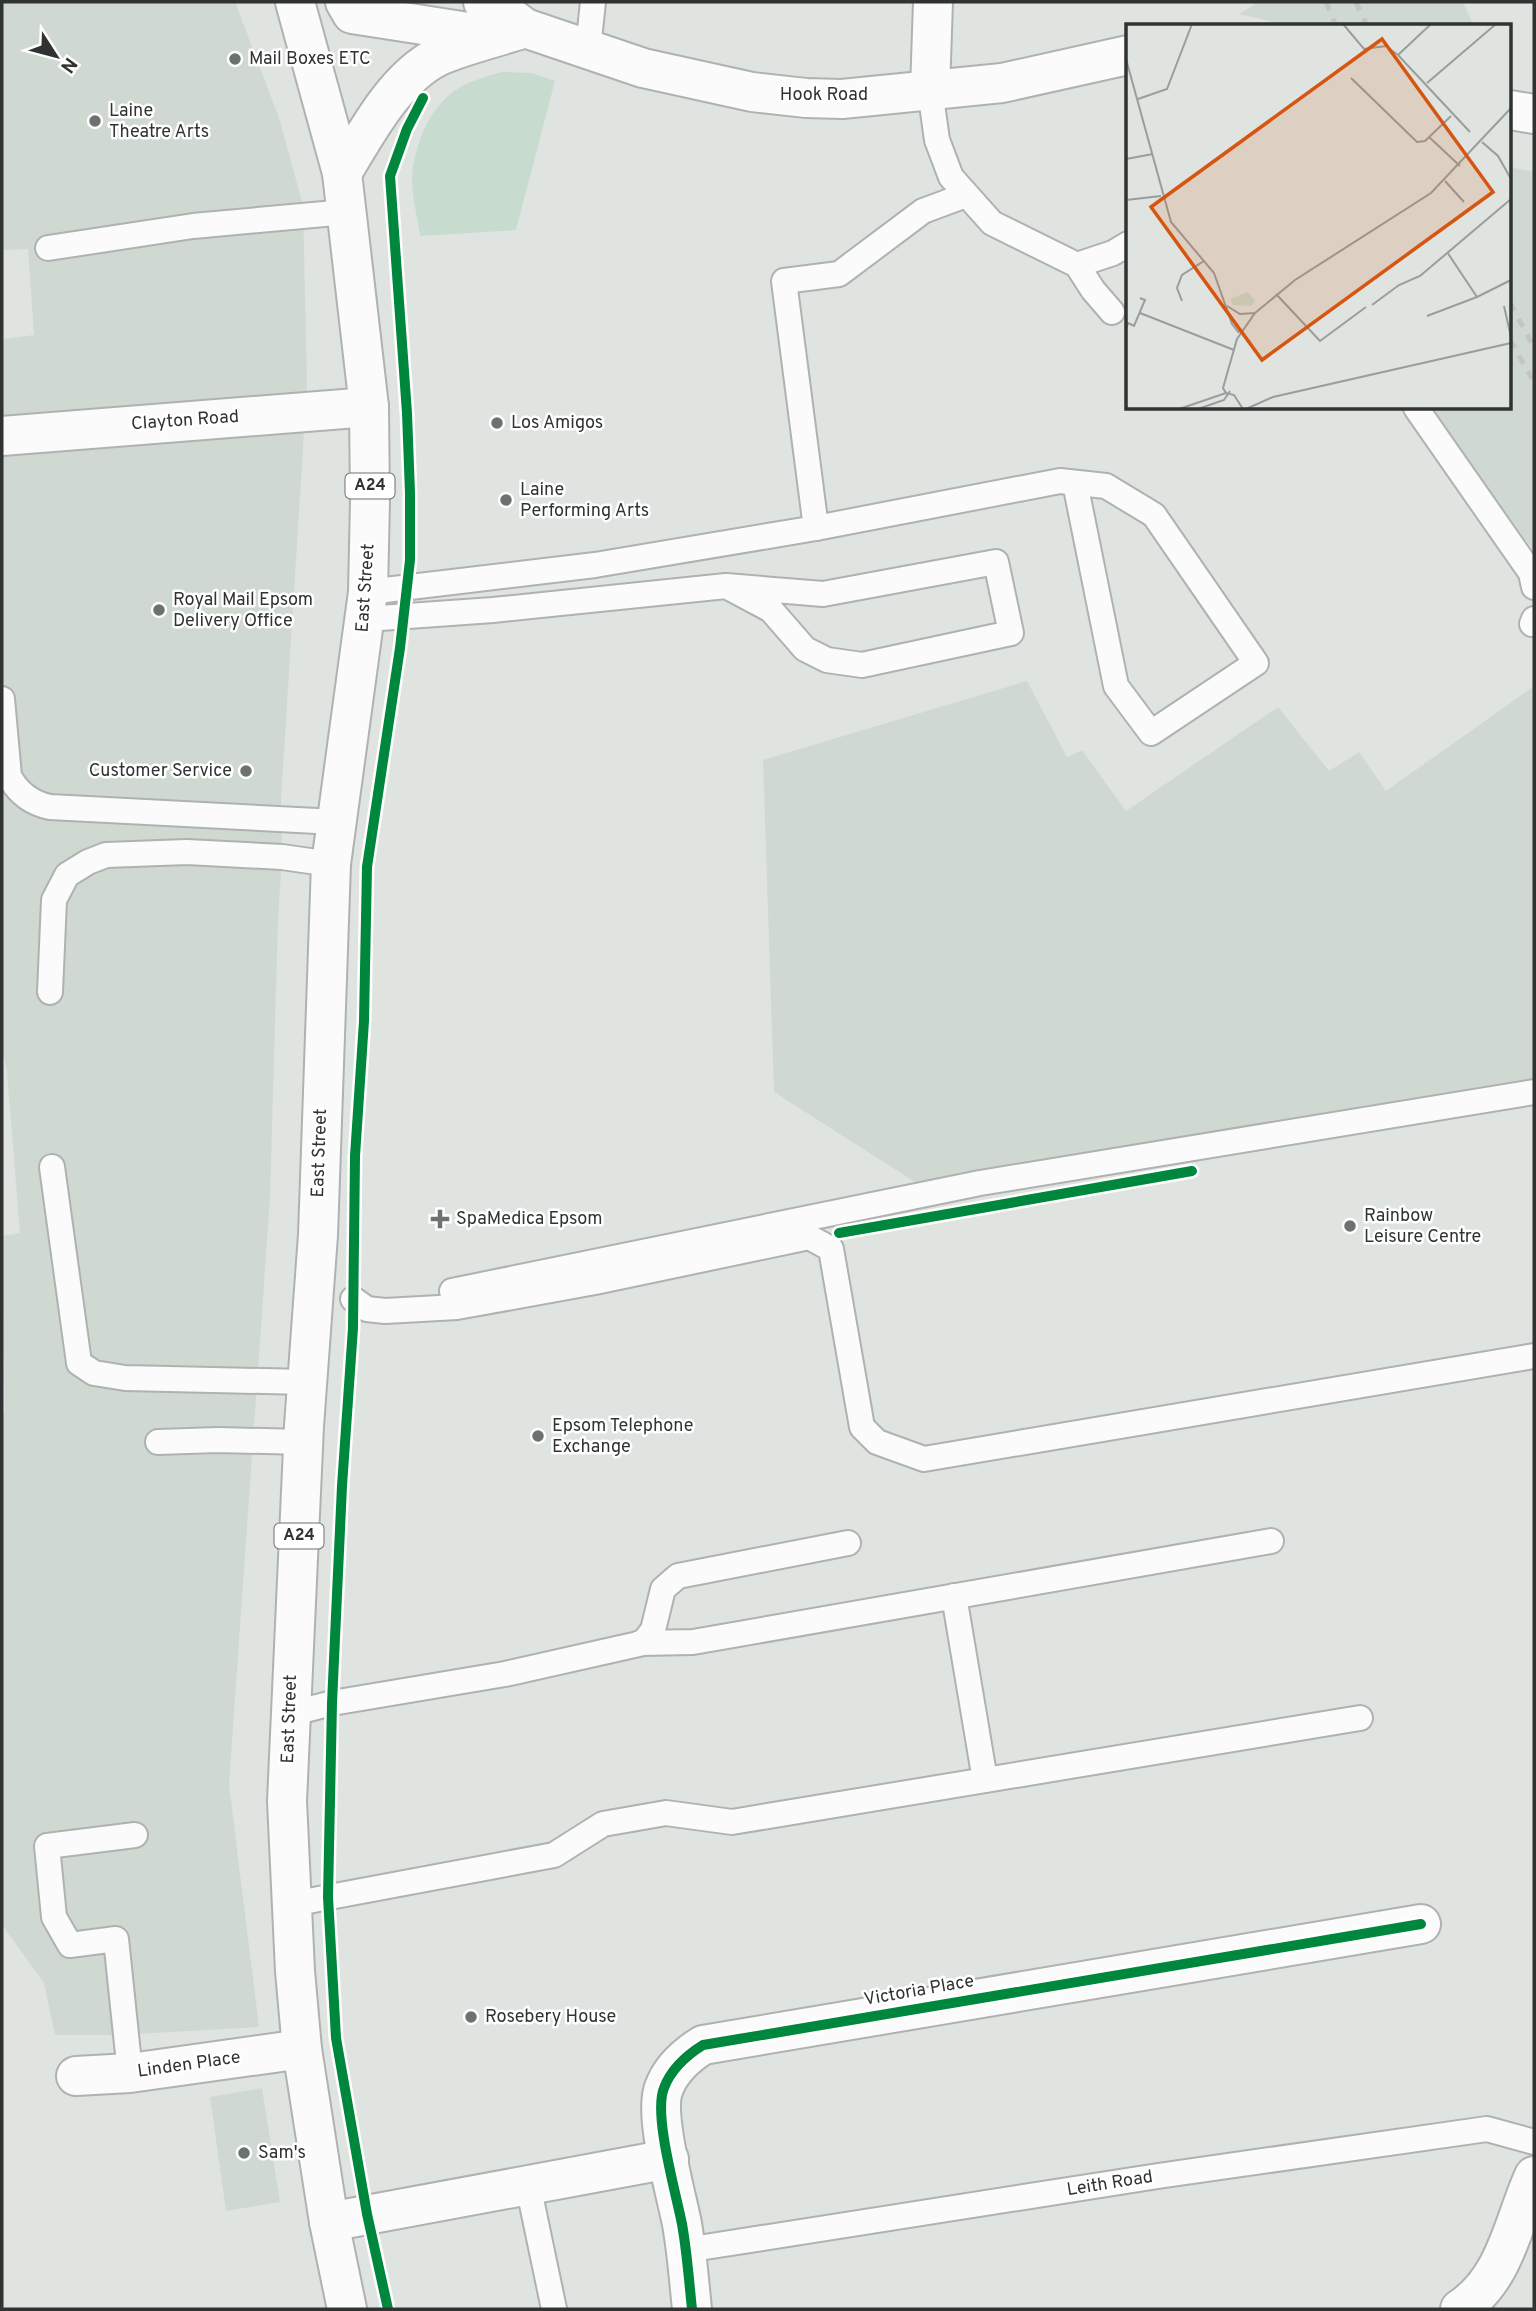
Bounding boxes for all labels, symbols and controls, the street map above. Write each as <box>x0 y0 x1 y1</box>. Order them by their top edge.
north arrow <box>21 21 91 91</box>
inset map <box>1126 24 1512 410</box>
place label: Mail Boxes ETC <box>249 48 371 71</box>
marker: Mail Boxes ETC <box>227 51 243 67</box>
text: N <box>54 52 82 77</box>
street label: Hook Road <box>780 84 868 107</box>
place label: Laine Theatre Arts <box>109 100 209 144</box>
marker: Laine Theatre Arts <box>87 113 103 129</box>
street label: Clayton Road <box>130 406 240 436</box>
place label: Los Amigos <box>511 412 603 435</box>
marker: Los Amigos <box>489 415 505 431</box>
road number: A24 <box>346 474 394 499</box>
place label: Laine Performing Arts <box>520 479 649 523</box>
marker: Laine Performing Arts <box>498 492 514 508</box>
street label: East Street <box>351 543 381 633</box>
place label: Royal Mail Epsom Delivery Office <box>173 589 313 633</box>
marker: Royal Mail Epsom Delivery Office <box>151 602 167 618</box>
place label: Customer Service <box>89 760 232 783</box>
marker: Customer Service <box>238 763 254 779</box>
street label: East Street <box>307 1108 333 1198</box>
place label: Rainbow Leisure Centre <box>1364 1205 1481 1249</box>
place label: SpaMedica Epsom <box>456 1208 603 1231</box>
marker: SpaMedica Epsom <box>430 1209 450 1229</box>
marker: Rainbow Leisure Centre <box>1342 1218 1358 1234</box>
place label: Epsom Telephone Exchange <box>552 1415 693 1459</box>
marker: Epsom Telephone Exchange <box>530 1428 546 1444</box>
road number: A24 <box>274 1524 324 1548</box>
street label: East Street <box>277 1674 303 1764</box>
street label: Victoria Place <box>862 1970 976 2012</box>
place label: Rosebery House <box>485 2006 616 2029</box>
marker: Rosebery House <box>463 2009 479 2025</box>
street label: Linden Place <box>136 2046 242 2084</box>
place label: Sam's <box>258 2142 306 2165</box>
marker: Sam's <box>236 2145 252 2161</box>
street label: Leith Road <box>1065 2166 1155 2202</box>

